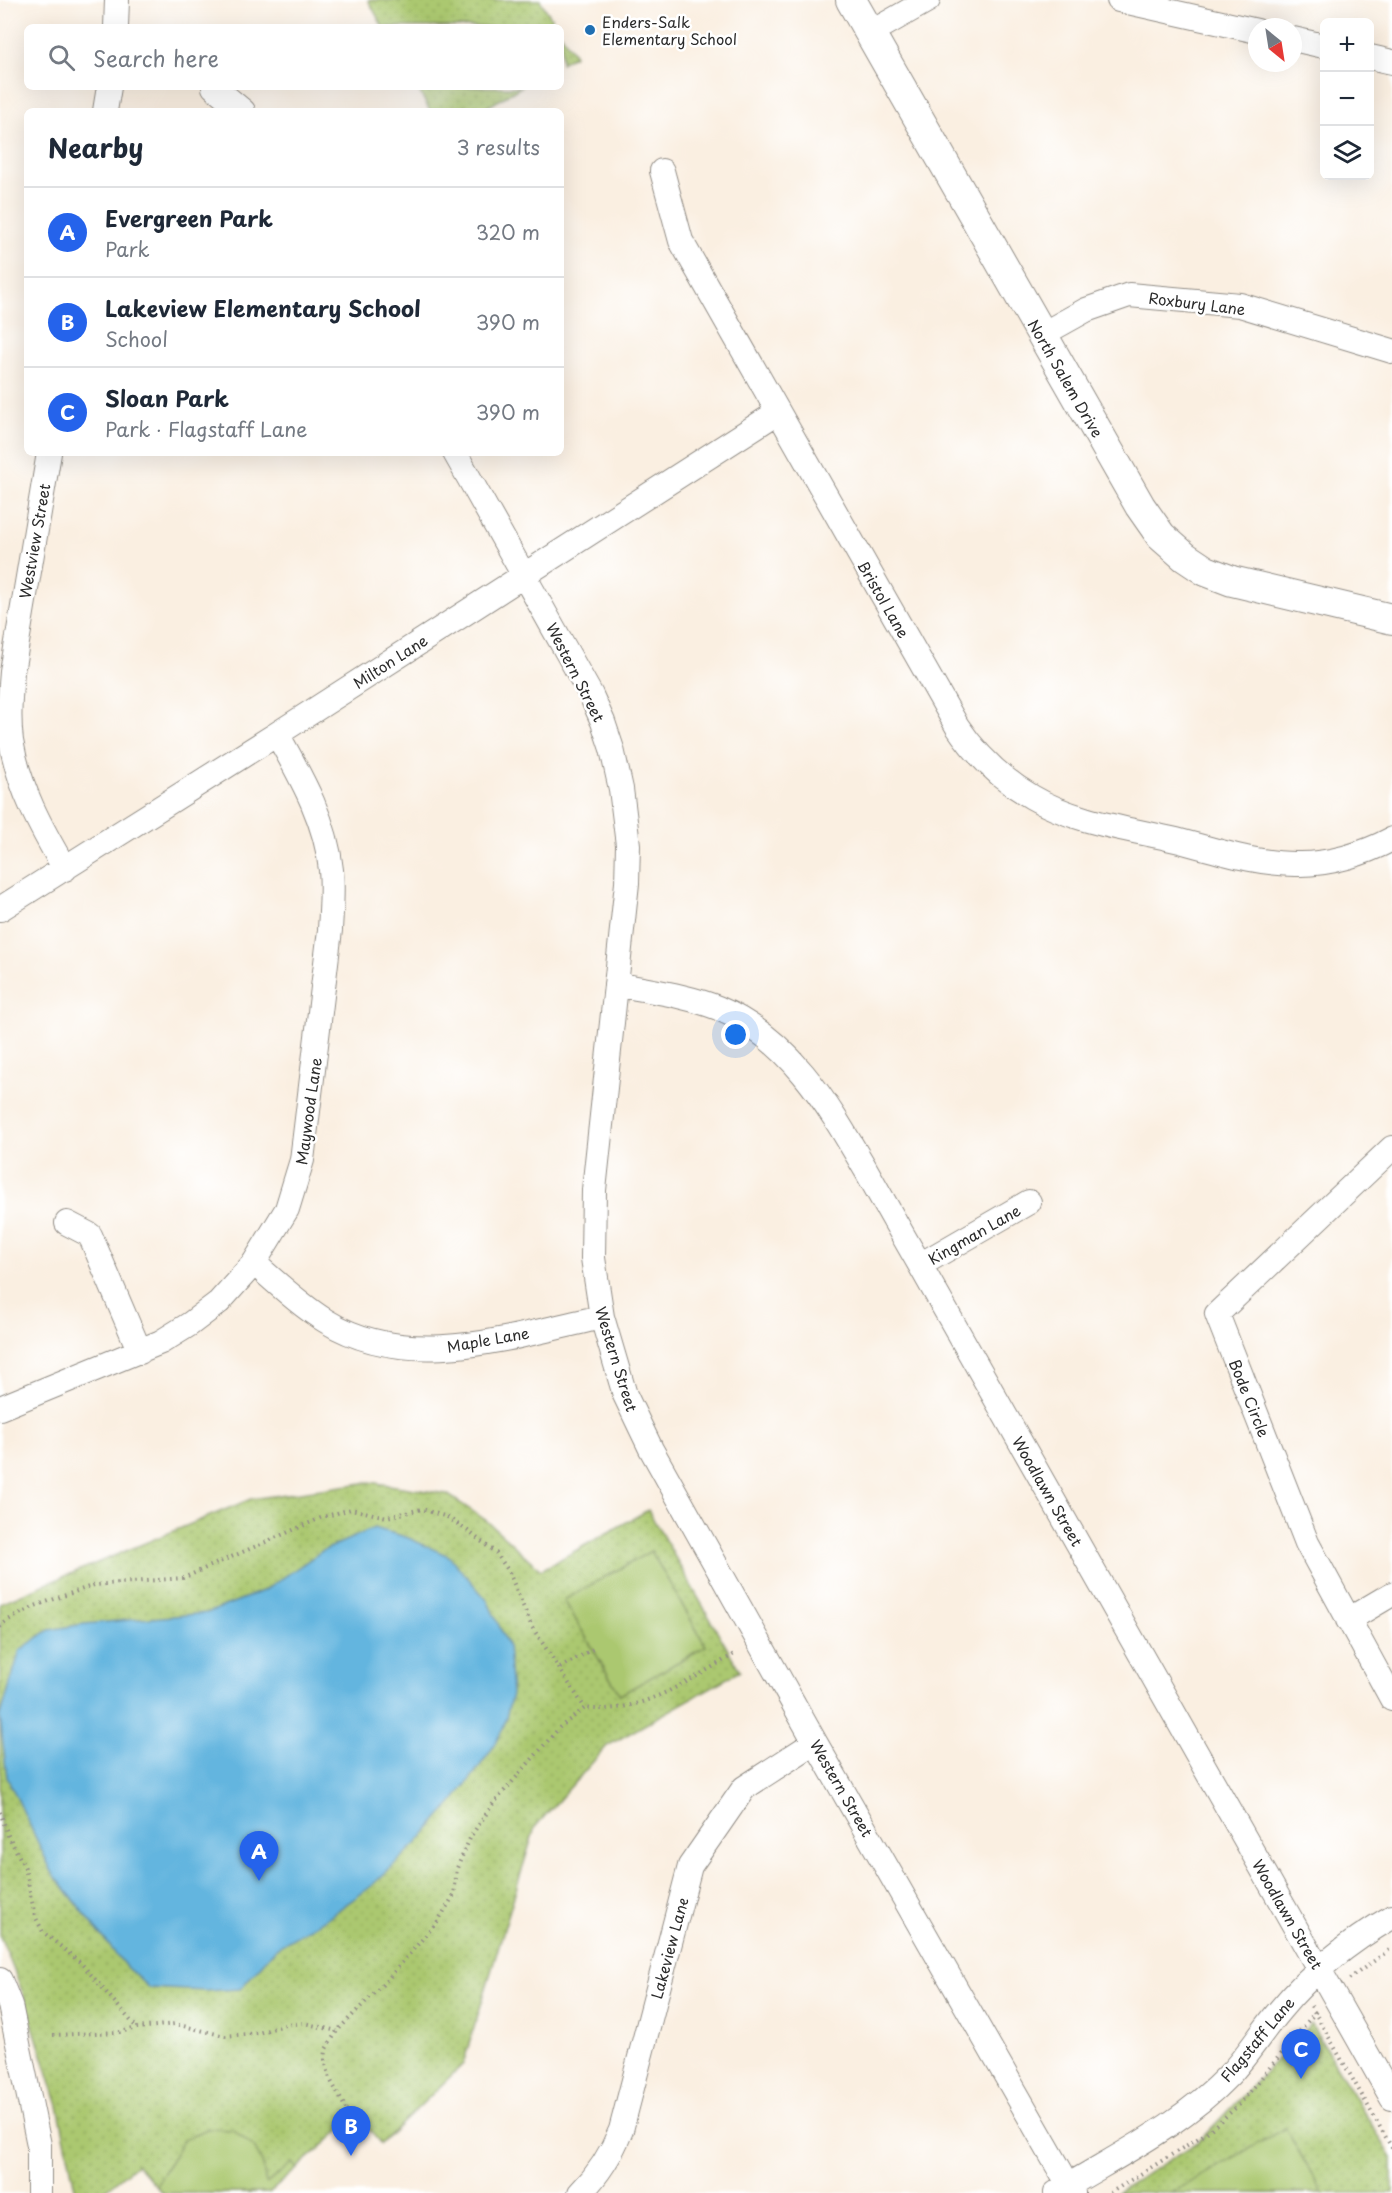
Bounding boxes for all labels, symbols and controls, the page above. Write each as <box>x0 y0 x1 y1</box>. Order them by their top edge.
place label: Enders-Salk Elementary School <box>602 10 737 50</box>
north arrow <box>1248 18 1302 72</box>
map controls <box>1320 18 1374 180</box>
button: + <box>1320 18 1374 72</box>
marker: Enders-Salk Elementary School <box>583 23 597 37</box>
search box <box>24 24 564 90</box>
icon: search <box>45 41 78 74</box>
text: Search here <box>93 41 219 74</box>
button: − <box>1320 72 1374 126</box>
button: layers <box>1320 126 1374 180</box>
text: Nearby <box>48 128 143 167</box>
text: 3 results <box>457 132 540 162</box>
text: Evergreen Park <box>105 201 273 234</box>
text: A <box>60 217 75 247</box>
text: 320 m <box>476 217 540 247</box>
text: Park <box>105 234 150 264</box>
street label: Roxbury Lane <box>1147 286 1247 320</box>
text: Lakeview Elementary School <box>105 291 421 324</box>
text: B <box>61 307 74 337</box>
text: 390 m <box>476 307 540 337</box>
street label: North Salem Drive <box>1023 315 1109 441</box>
text: School <box>105 324 168 354</box>
text: Sloan Park <box>105 381 229 414</box>
text: C <box>60 397 75 427</box>
text: 390 m <box>476 397 540 427</box>
text: Park · Flagstaff Lane <box>105 414 307 444</box>
street label: Westview Street <box>13 482 55 600</box>
street label: Bristol Lane <box>853 556 915 642</box>
street label: Western Street <box>541 618 611 726</box>
street label: Milton Lane <box>348 628 432 694</box>
your location <box>721 1020 750 1049</box>
street label: Maywood Lane <box>289 1056 327 1166</box>
street label: Kingman Lane <box>923 1198 1025 1270</box>
street label: Western Street <box>590 1304 644 1414</box>
street label: Maple Lane <box>445 1320 531 1358</box>
street label: Bode Circle <box>1224 1355 1276 1441</box>
street label: Woodlawn Street <box>1007 1432 1089 1550</box>
street label: Western Street <box>805 1735 879 1841</box>
pin: A <box>240 1832 278 1881</box>
street label: Woodlawn Street <box>1247 1855 1329 1973</box>
street label: Lakeview Lane <box>644 1895 694 2001</box>
street label: Flagstaff Lane <box>1214 1991 1300 2087</box>
pin: C <box>1282 2030 1320 2079</box>
pin: B <box>332 2106 370 2156</box>

